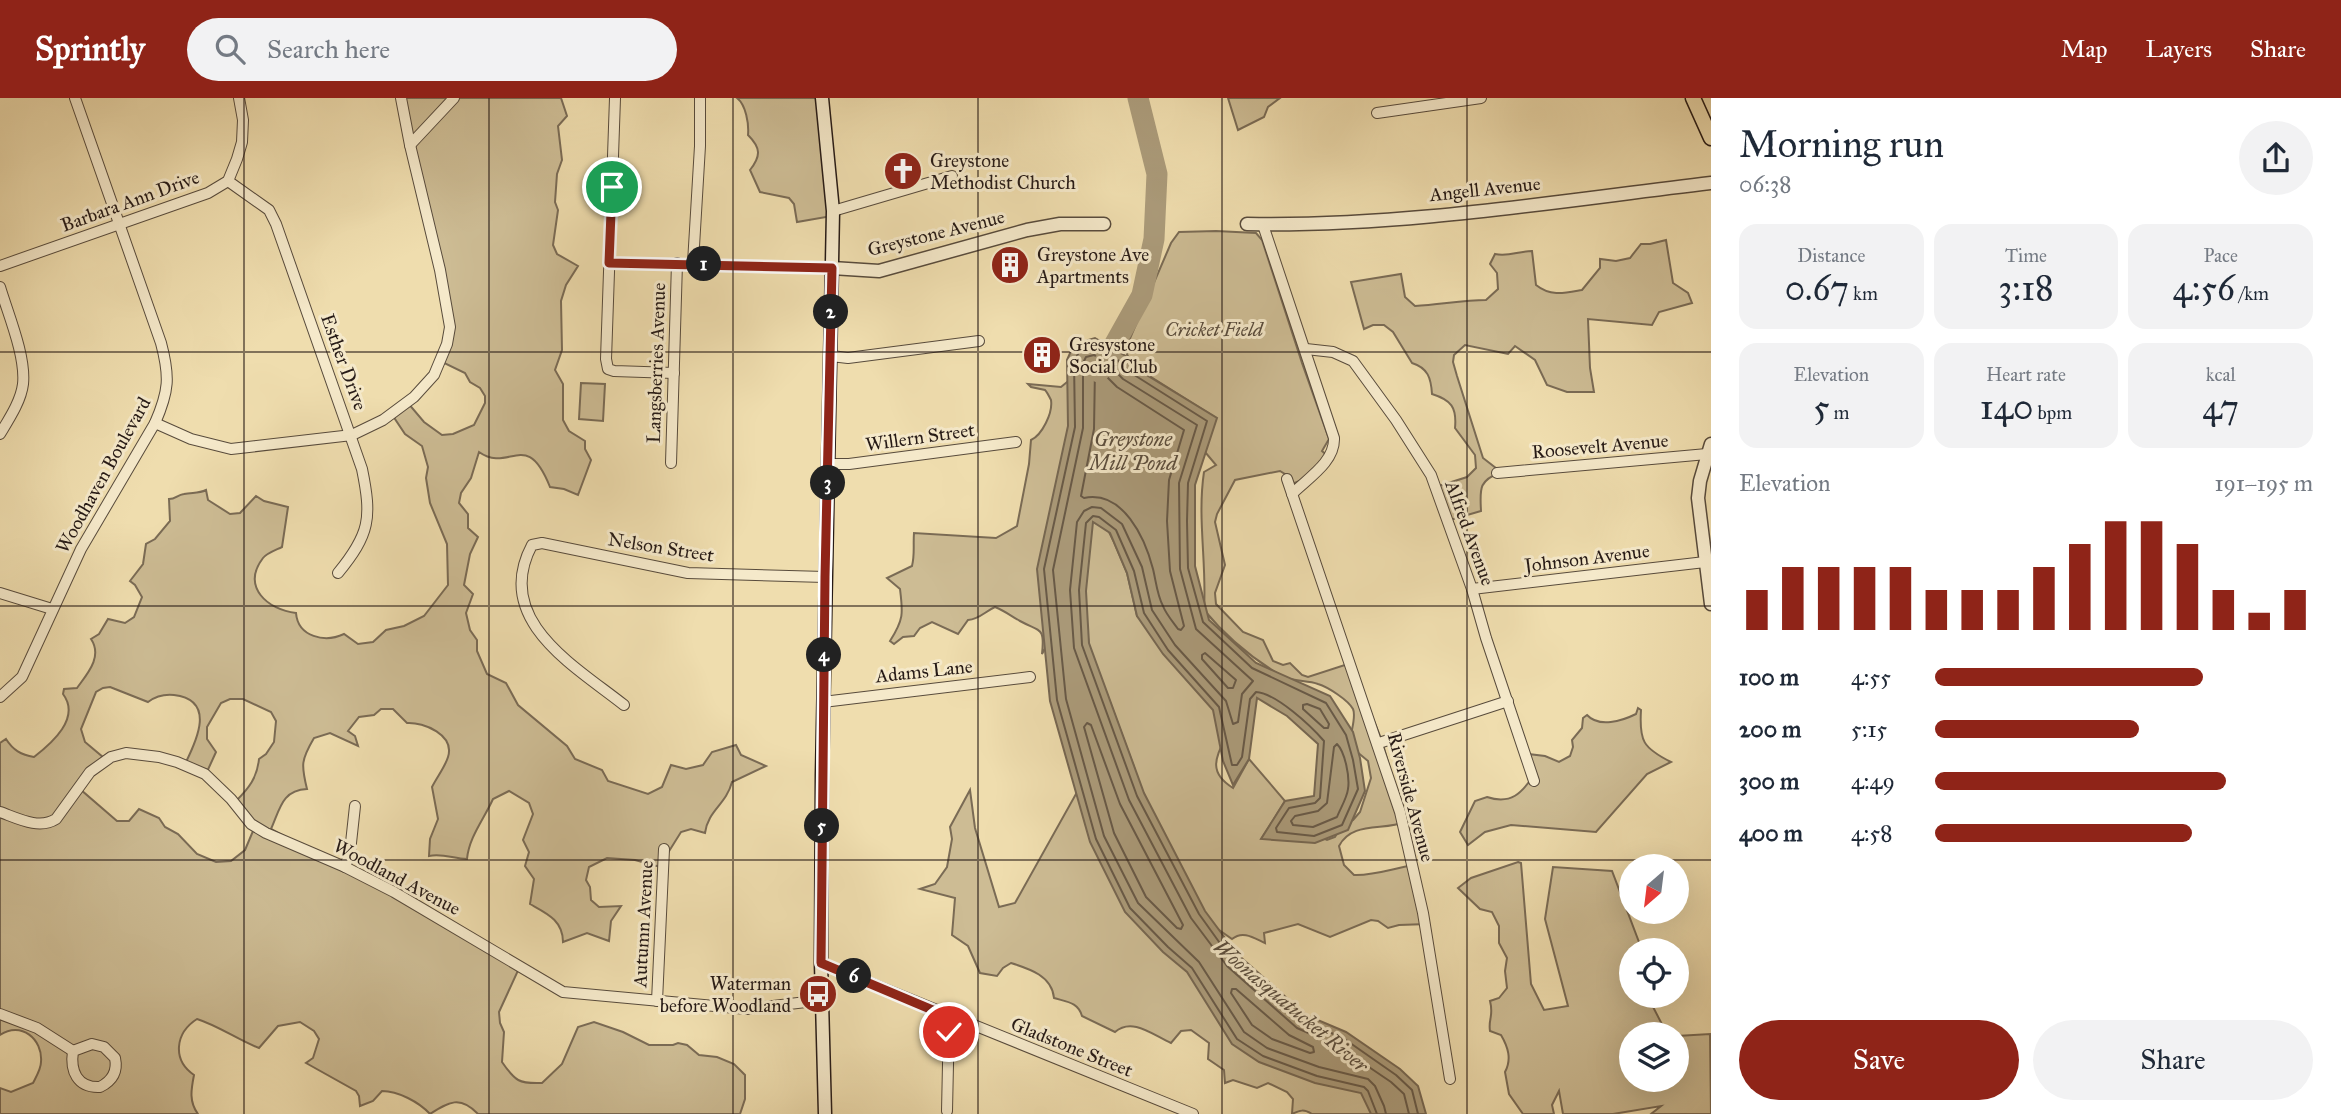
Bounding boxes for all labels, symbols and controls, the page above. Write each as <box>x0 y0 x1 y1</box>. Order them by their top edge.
search box <box>187 18 677 81</box>
text: Sprintly <box>35 29 145 69</box>
icon: search <box>211 30 249 68</box>
text: Search here <box>267 33 390 65</box>
text: Map <box>2061 34 2108 64</box>
text: Layers <box>2146 34 2212 64</box>
text: Share <box>2250 34 2306 64</box>
text: Morning run <box>1739 121 1944 167</box>
button: share <box>2239 121 2313 195</box>
place label: Greystone Methodist Church <box>930 149 1076 194</box>
church icon: Greystone Methodist Church <box>882 150 924 192</box>
pin <box>582 157 642 217</box>
street label: Barbara Ann Drive <box>58 165 202 237</box>
icon: arrive <box>593 168 631 206</box>
text: 06:38 <box>1739 170 1791 198</box>
street label: Angell Avenue <box>1427 172 1542 207</box>
street label: Greystone Avenue <box>865 205 1007 261</box>
place label: Greystone Ave Apartments <box>1036 243 1149 288</box>
building icon: Greystone Ave Apartments <box>989 244 1031 286</box>
text: Distance <box>1797 244 1865 267</box>
text: Time <box>2005 244 2047 267</box>
text: Pace <box>2203 244 2238 267</box>
pin: 1 <box>686 246 722 282</box>
text: 1 <box>700 252 707 275</box>
text: 0.67 <box>1785 267 1849 310</box>
text: 3:18 <box>1998 267 2054 310</box>
text: 4:56 <box>2172 267 2235 310</box>
street label: Langsberries Avenue <box>642 282 671 444</box>
text: km <box>1849 282 1878 305</box>
text: /km <box>2235 282 2269 305</box>
pin: 2 <box>814 294 848 330</box>
text: 2 <box>826 300 835 323</box>
street label: Esther Drive <box>316 311 372 413</box>
park label: Cricket Field <box>1165 318 1264 341</box>
place label: Gresystone Social Club <box>1069 333 1157 378</box>
building icon: Gresystone Social Club <box>1021 334 1063 376</box>
text: Elevation <box>1794 363 1869 386</box>
text: Heart rate <box>1986 363 2066 386</box>
text: kcal <box>2206 363 2236 386</box>
text: 5 <box>1813 386 1829 429</box>
text: 140 <box>1980 386 2033 429</box>
text: 47 <box>2202 386 2239 429</box>
street label: Woodhaven Boulevard <box>51 393 156 557</box>
text: m <box>1829 401 1850 424</box>
text: bpm <box>2033 401 2072 424</box>
street label: Willern Street <box>864 418 976 456</box>
water label: Greystone Mill Pond <box>1087 426 1179 476</box>
street label: Roosevelt Avenue <box>1531 429 1669 463</box>
pin: 3 <box>810 466 846 500</box>
text: Elevation <box>1739 469 1830 497</box>
text: 191–195 m <box>2215 469 2313 497</box>
text: 3 <box>824 471 831 494</box>
street label: Alfred Avenue <box>1440 476 1500 589</box>
street label: Nelson Street <box>606 527 716 567</box>
street label: Johnson Avenue <box>1521 539 1651 578</box>
pin: 4 <box>806 638 842 672</box>
text: 4 <box>818 643 829 666</box>
street label: Adams Lane <box>873 654 974 688</box>
text: 100 m <box>1739 663 1799 691</box>
text: 4:55 <box>1851 663 1891 691</box>
text: 200 m <box>1739 715 1801 743</box>
text: 5:15 <box>1851 715 1887 743</box>
street label: Riverside Avenue <box>1383 730 1439 864</box>
text: 300 m <box>1739 767 1799 795</box>
text: 4:49 <box>1851 767 1895 795</box>
pin: 5 <box>804 808 840 844</box>
text: 5 <box>817 814 826 837</box>
text: 400 m <box>1739 819 1803 847</box>
text: 4:58 <box>1851 819 1893 847</box>
street label: Woodland Avenue <box>330 834 464 920</box>
north arrow <box>1619 854 1689 924</box>
map controls <box>1619 854 1689 1092</box>
street label: Autumn Avenue <box>628 860 658 989</box>
water label: Woonasquatucket River <box>1208 934 1375 1079</box>
button: locate <box>1619 938 1689 1008</box>
pin: 6 <box>836 958 872 994</box>
text: 6 <box>849 964 858 987</box>
place label: Waterman before Woodland <box>660 972 791 1017</box>
bus stop icon: Waterman before Woodland <box>797 973 839 1015</box>
pin <box>919 1002 979 1062</box>
street label: Gladstone Street <box>1008 1012 1137 1082</box>
icon: check <box>930 1013 968 1051</box>
button: Save <box>1739 1020 2019 1100</box>
button: Share <box>2033 1020 2313 1100</box>
button: layers <box>1619 1022 1689 1092</box>

